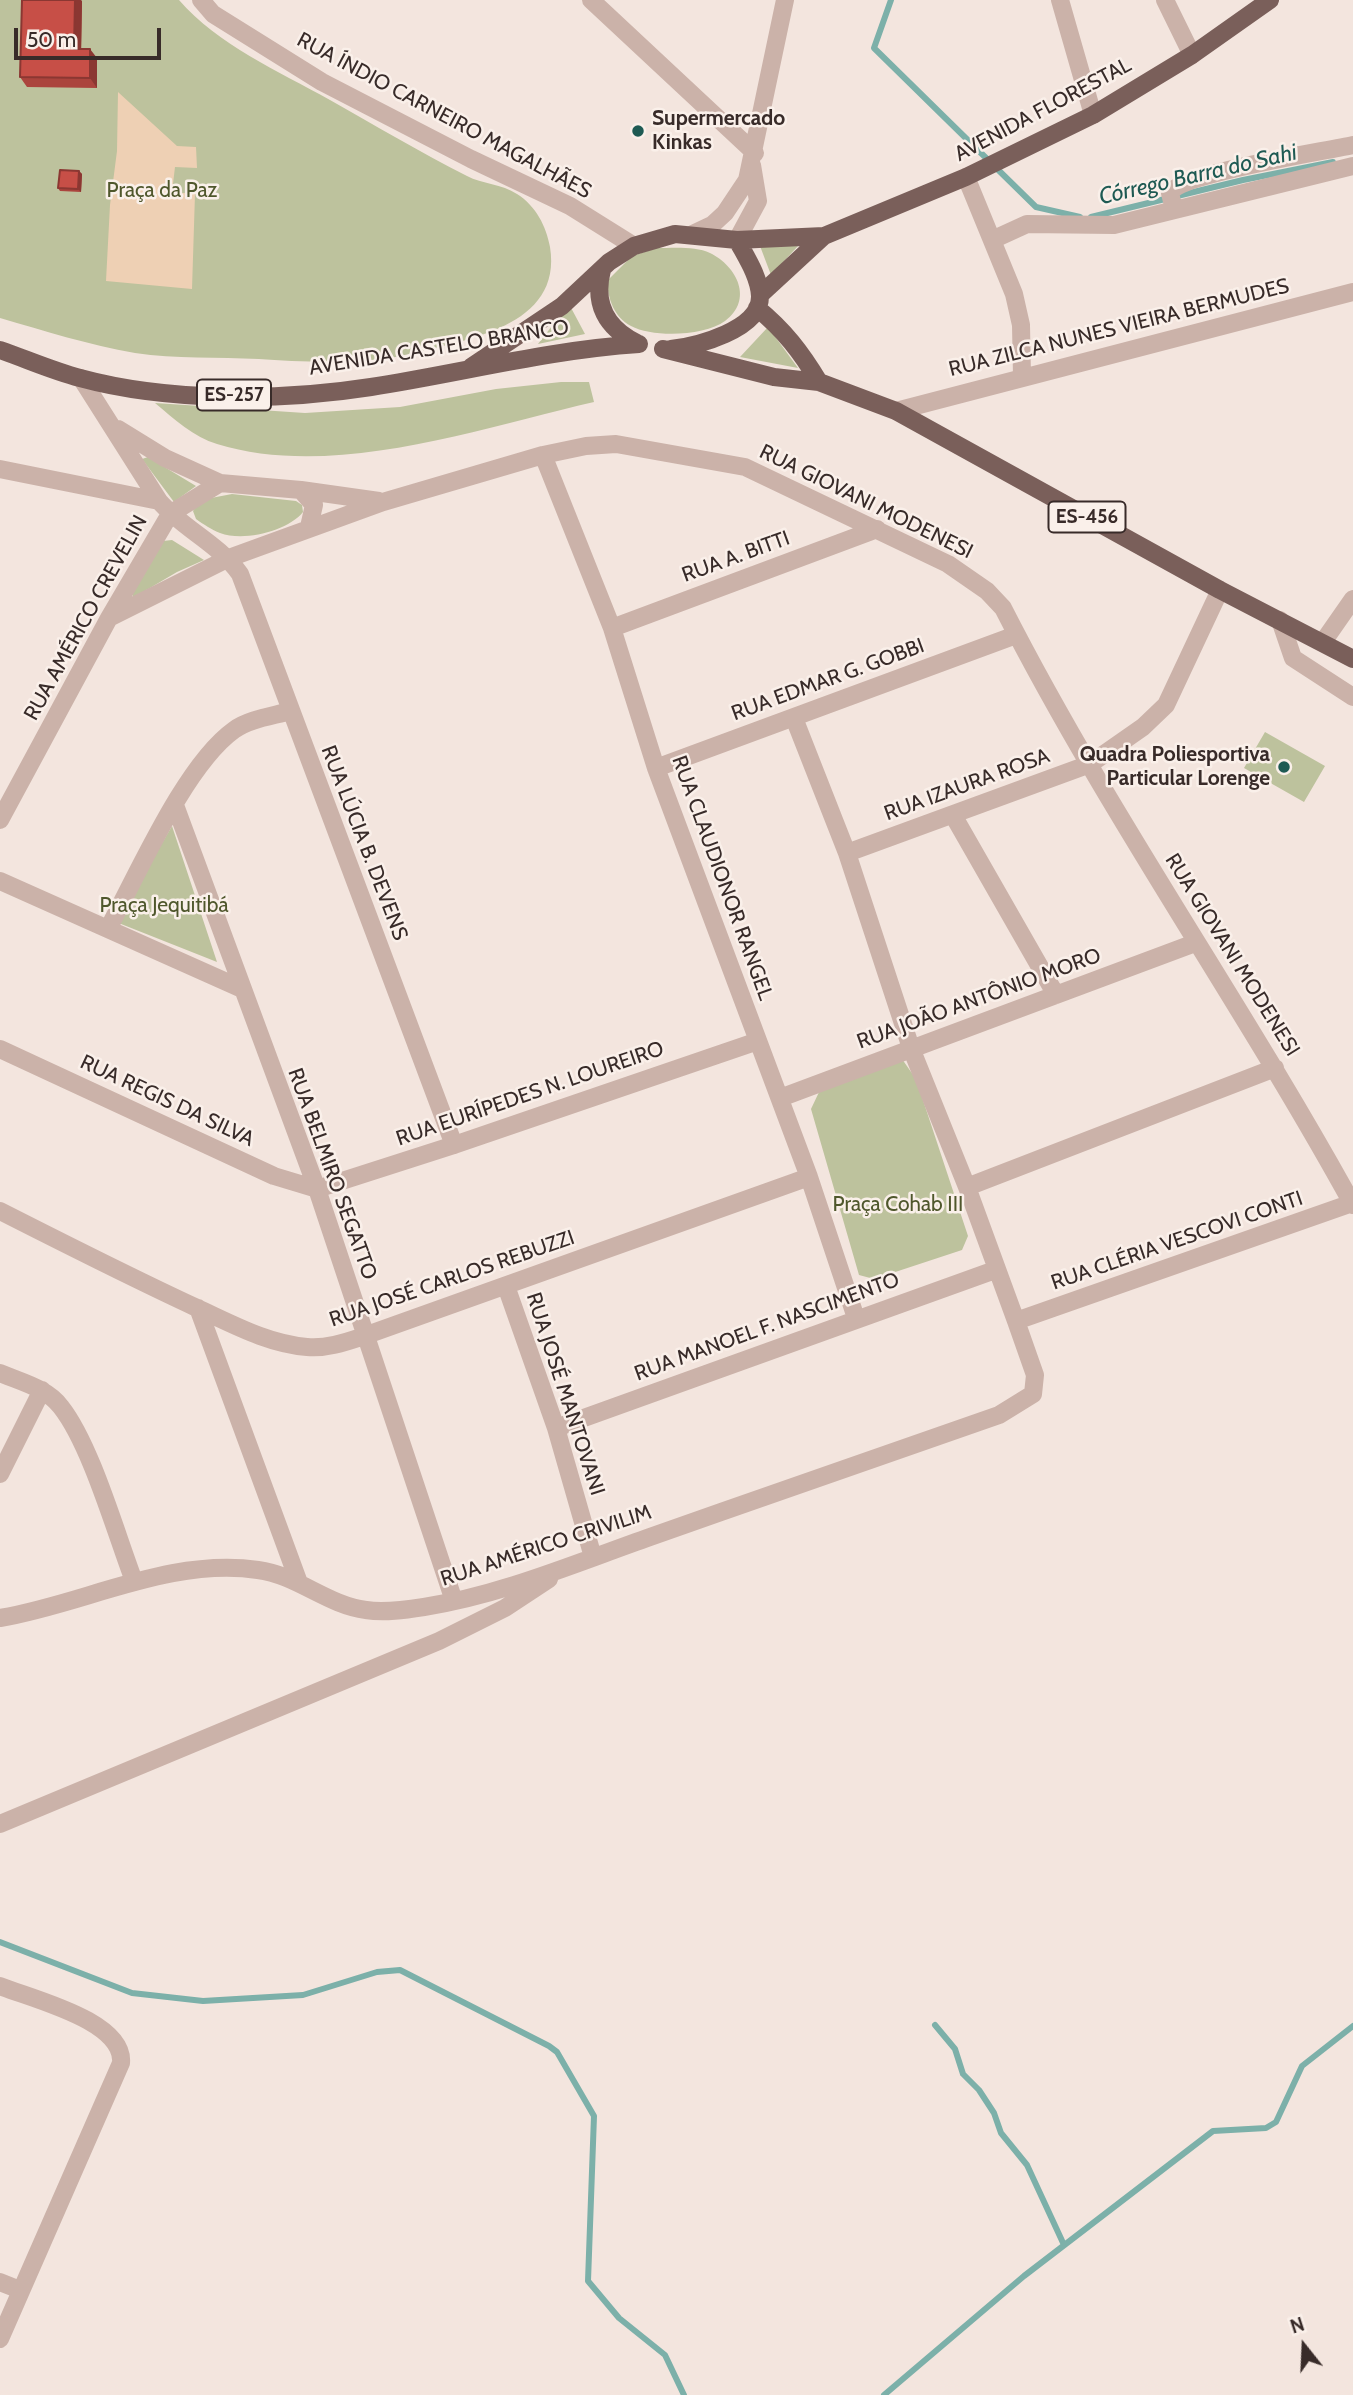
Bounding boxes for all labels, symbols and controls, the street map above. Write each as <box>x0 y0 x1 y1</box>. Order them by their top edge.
scale bar <box>18 14 164 58</box>
text: 50 m <box>27 27 76 52</box>
street label: RUA ÍNDIO CARNEIRO MAGALHÃES <box>293 27 595 205</box>
street label: AVENIDA FLORESTAL <box>950 53 1136 167</box>
place label: Supermercado Kinkas <box>652 106 785 156</box>
marker: Supermercado Kinkas <box>630 123 646 139</box>
water label: Córrego Barra do Sahi <box>1096 139 1300 211</box>
park label: Praça da Paz <box>107 178 217 204</box>
street label: RUA ZILCA NUNES VIEIRA BERMUDES <box>946 273 1292 383</box>
street label: AVENIDA CASTELO BRANCO <box>307 315 571 381</box>
road number: ES-257 <box>197 380 271 410</box>
street label: RUA GIOVANI MODENESI <box>755 439 977 565</box>
road number: ES-456 <box>1048 502 1126 532</box>
street label: RUA AMÉRICO CREVELIN <box>19 511 153 725</box>
street label: RUA A. BITTI <box>679 526 793 588</box>
street label: RUA EDMAR G. GOBBI <box>728 633 928 727</box>
street label: RUA LÚCIA B. DEVENS <box>315 742 413 944</box>
place label: Quadra Poliesportiva Particular Lorenge <box>1080 742 1270 792</box>
street label: RUA IZAURA ROSA <box>881 743 1053 827</box>
street label: RUA CLAUDIONOR RANGEL <box>666 752 778 1004</box>
marker: Quadra Poliesportiva Particular Lorenge <box>1276 759 1292 775</box>
street label: RUA GIOVANI MODENESI <box>1159 849 1305 1061</box>
park label: Praça Jequitibá <box>100 893 228 919</box>
street label: RUA JOÃO ANTÔNIO MORO <box>854 943 1104 1055</box>
street label: RUA EURÍPEDES N. LOUREIRO <box>393 1036 667 1152</box>
street label: RUA REGIS DA SILVA <box>76 1050 258 1152</box>
street label: RUA BELMIRO SEGATTO <box>282 1065 382 1283</box>
street label: RUA CLÉRIA VESCOVI CONTI <box>1048 1186 1306 1296</box>
park label: Praça Cohab III <box>833 1192 963 1218</box>
street label: RUA JOSÉ CARLOS REBUZZI <box>326 1225 578 1333</box>
street label: RUA MANOEL F. NASCIMENTO <box>631 1267 903 1387</box>
street label: RUA JOSÉ MANTOVANI <box>520 1289 610 1499</box>
street label: RUA AMÉRICO CRIVILIM <box>437 1500 655 1592</box>
north arrow <box>1269 2311 1339 2381</box>
text: N <box>1287 2313 1307 2339</box>

